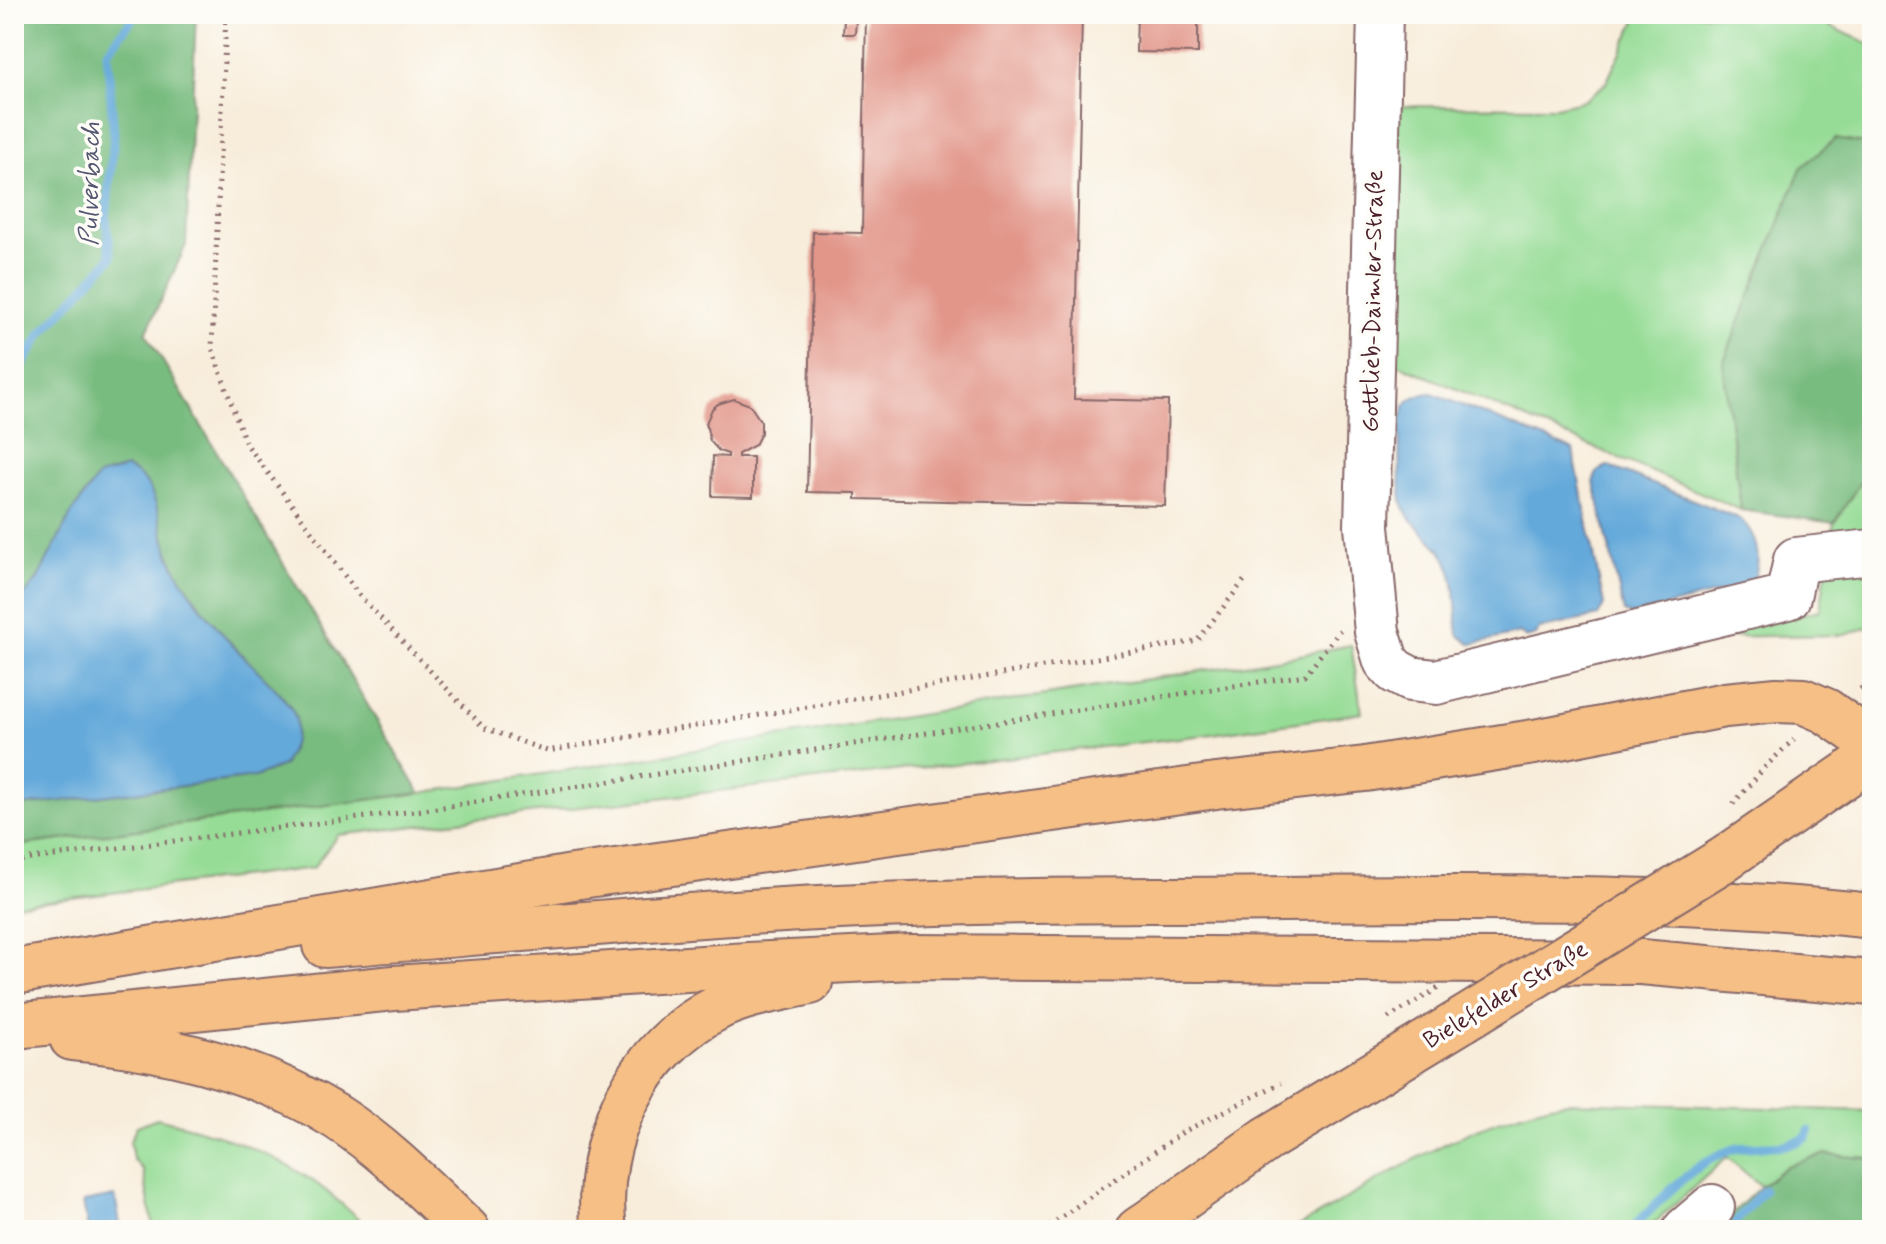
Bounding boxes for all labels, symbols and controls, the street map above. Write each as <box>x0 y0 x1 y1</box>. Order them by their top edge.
water label: Pulverbach <box>73 122 109 246</box>
street label: Gottlieb-Daimler-Straße <box>1356 169 1391 433</box>
street label: Bielefelder Straße <box>1418 934 1594 1057</box>

